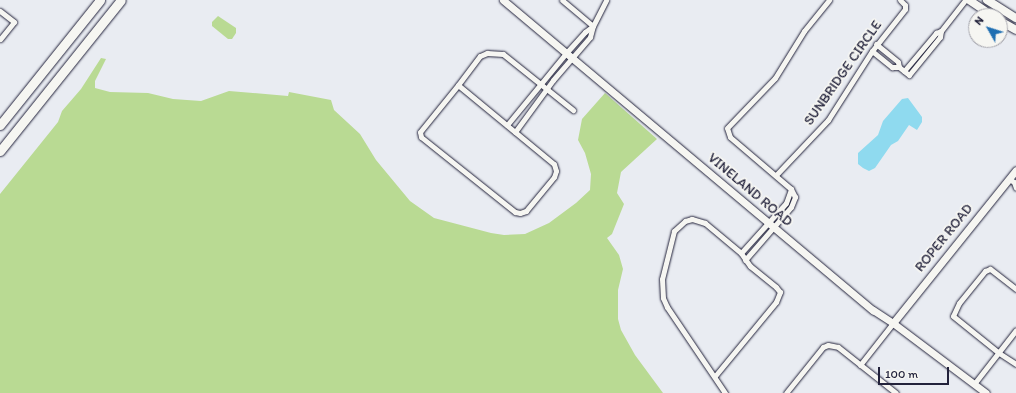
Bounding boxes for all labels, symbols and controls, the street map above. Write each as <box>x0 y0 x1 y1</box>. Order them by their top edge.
north arrow <box>968 8 1008 48</box>
text: N <box>972 14 986 28</box>
street label: SUNBRIDGE CIRCLE <box>801 17 885 129</box>
street label: VINELAND ROAD <box>705 150 795 230</box>
street label: ROPER ROAD <box>911 201 977 275</box>
scale bar <box>880 359 951 385</box>
text: 100 m <box>885 367 918 381</box>

